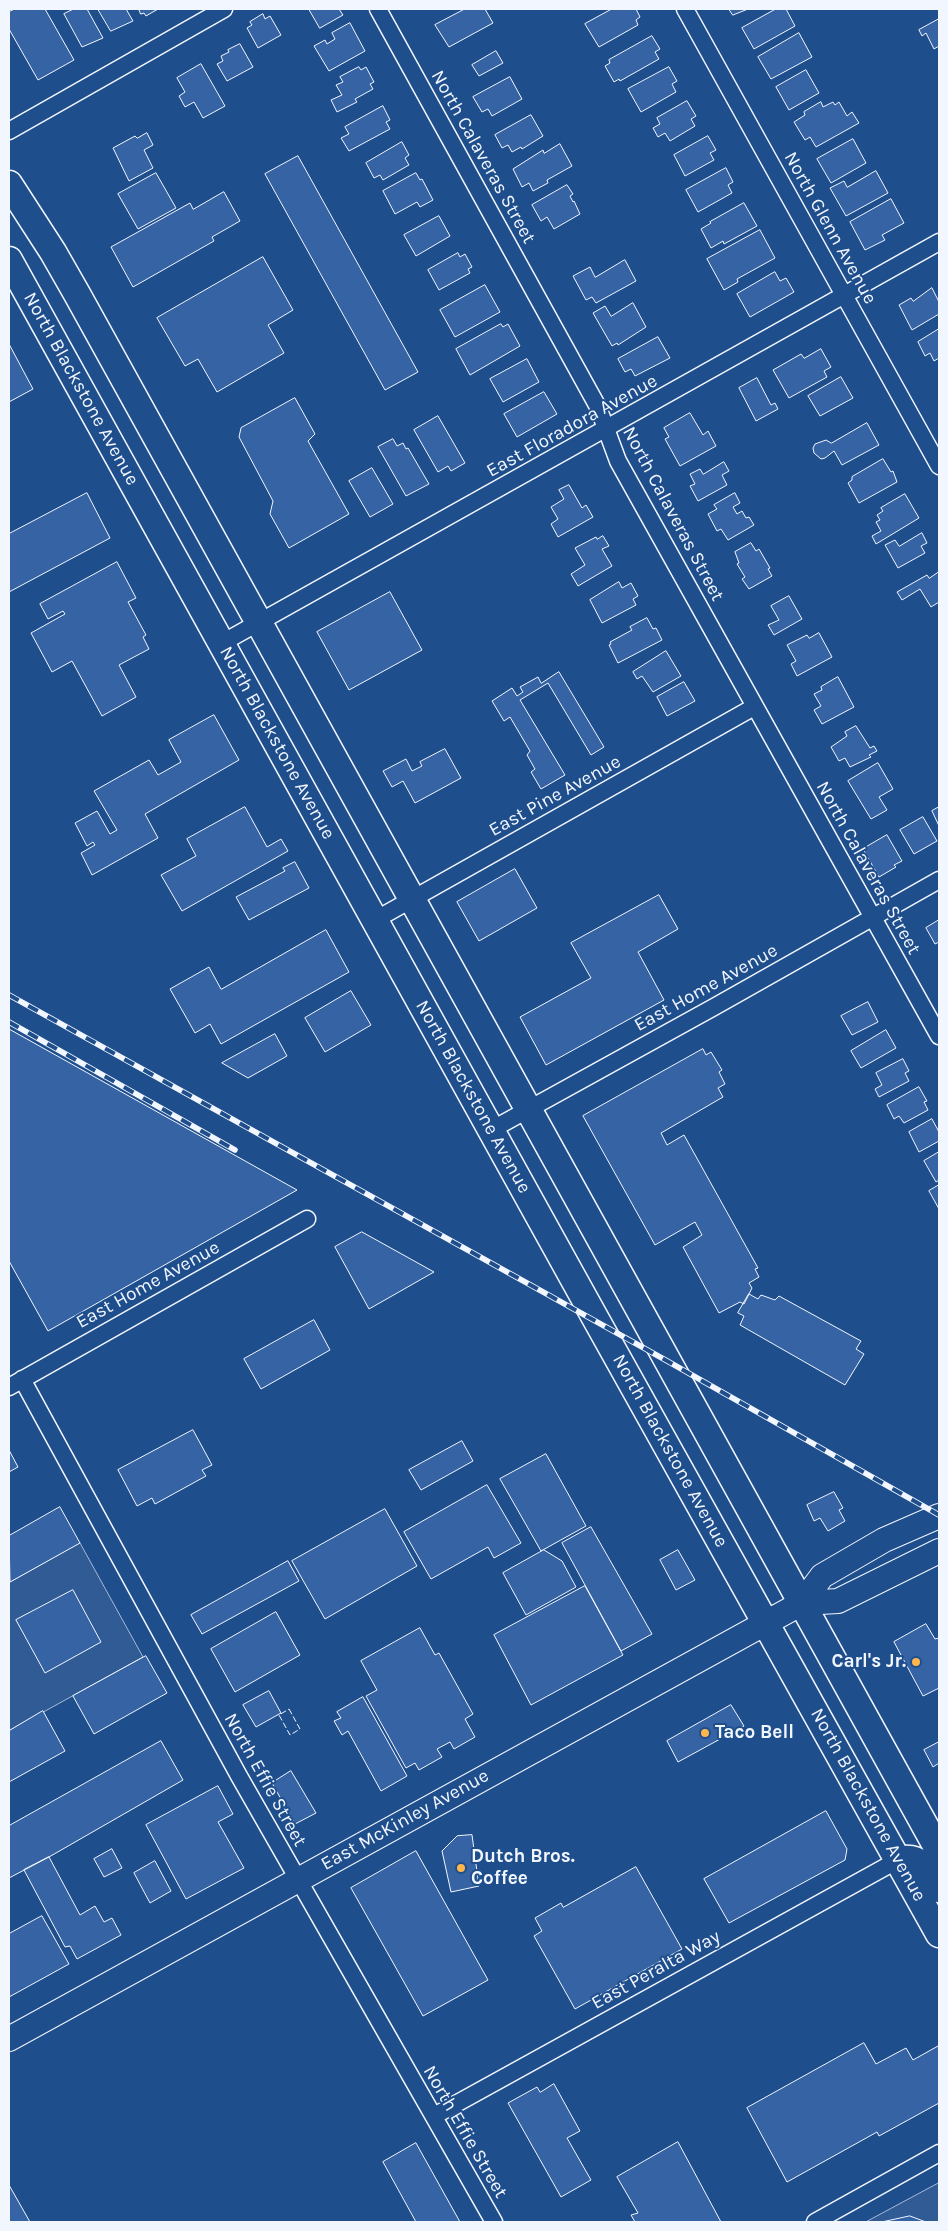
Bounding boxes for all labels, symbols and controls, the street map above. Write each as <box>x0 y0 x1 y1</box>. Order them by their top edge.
street label: North Calaveras Street <box>426 66 540 248</box>
street label: North Glenn Avenue <box>779 148 881 308</box>
street label: North Blackstone Avenue <box>18 288 144 490</box>
street label: East Floradora Avenue <box>483 370 661 482</box>
street label: North Calaveras Street <box>617 423 729 605</box>
street label: North Blackstone Avenue <box>214 642 340 844</box>
street label: East Pine Avenue <box>485 750 625 842</box>
street label: North Calaveras Street <box>811 777 925 959</box>
street label: East Home Avenue <box>630 939 782 1037</box>
street label: North Blackstone Avenue <box>410 996 536 1198</box>
street label: East Home Avenue <box>72 1236 224 1334</box>
street label: North Blackstone Avenue <box>607 1350 733 1552</box>
place label: Carl's Jr. <box>831 1651 906 1673</box>
marker: Carl's Jr. <box>910 1656 922 1668</box>
street label: North Blackstone Avenue <box>805 1704 931 1906</box>
street label: North Effie Street <box>219 1709 311 1851</box>
place label: Taco Bell <box>715 1722 794 1744</box>
marker: Taco Bell <box>699 1727 711 1739</box>
street label: East McKinley Avenue <box>317 1764 493 1876</box>
place label: Dutch Bros. Coffee <box>471 1846 575 1890</box>
marker: Dutch Bros. Coffee <box>455 1862 467 1874</box>
street label: East Peralta Way <box>588 1925 724 2015</box>
street label: North Effie Street <box>418 2062 512 2202</box>

